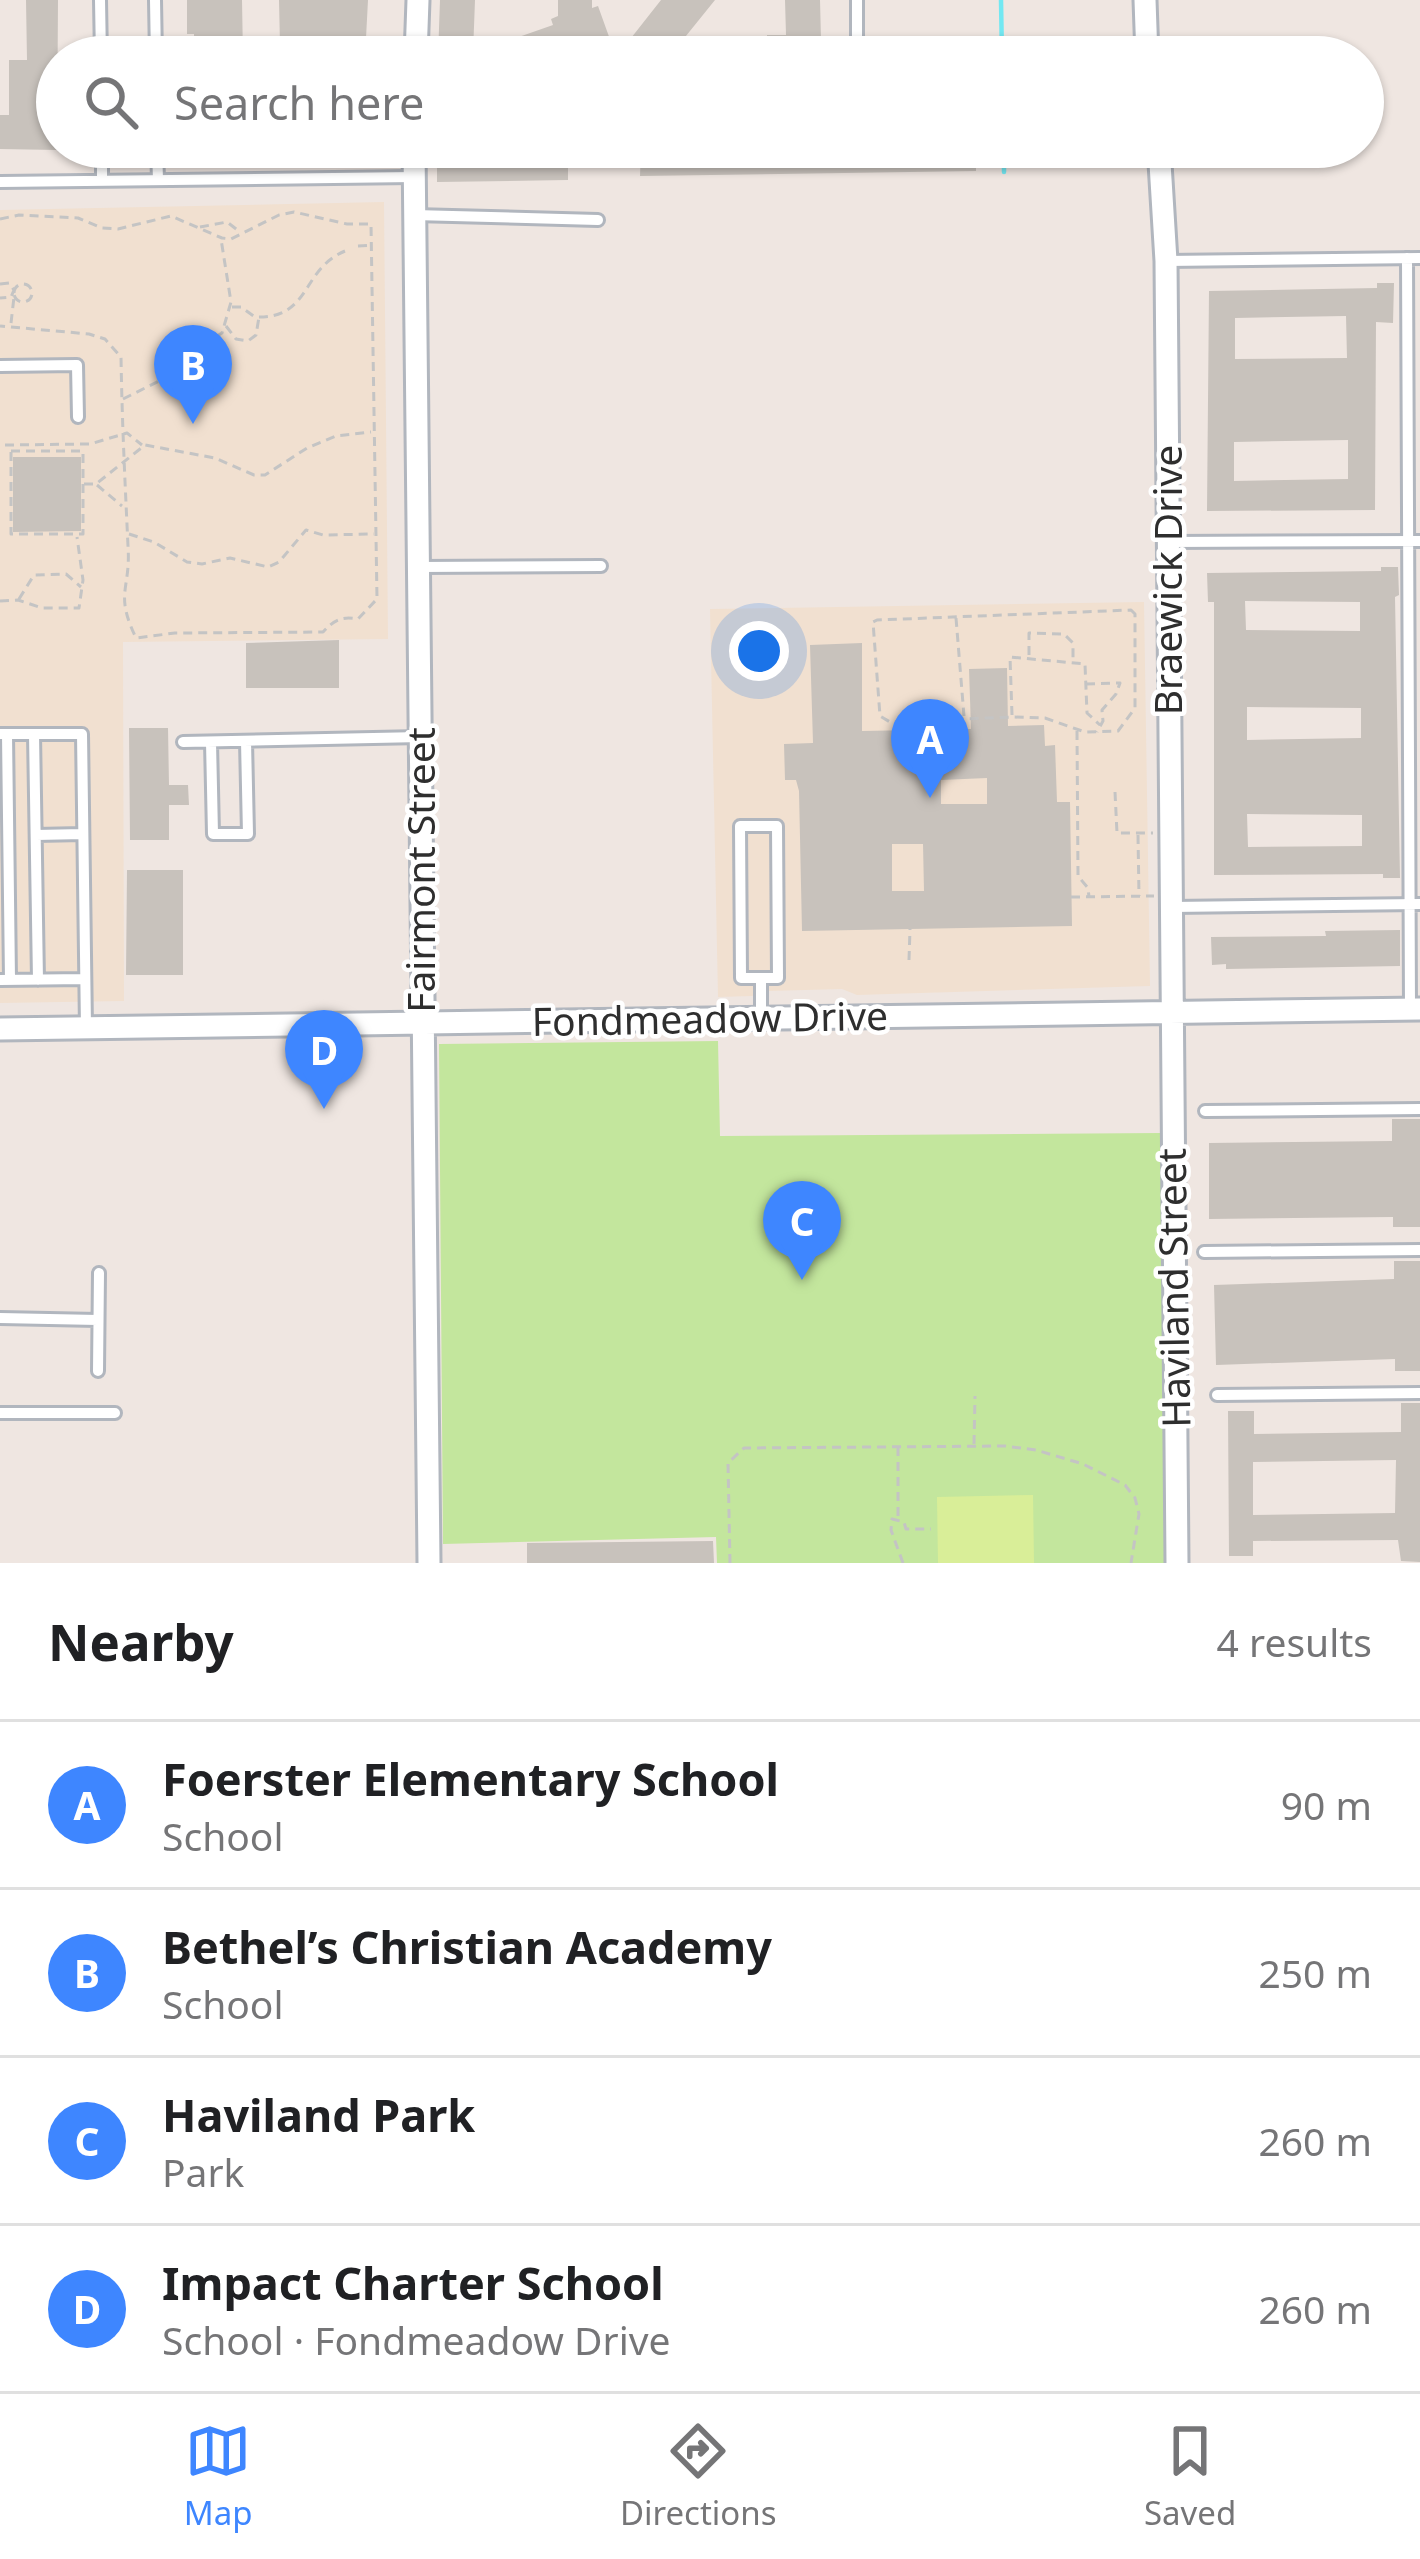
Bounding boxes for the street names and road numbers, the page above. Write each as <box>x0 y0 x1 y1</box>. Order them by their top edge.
street label: Braewick Drive <box>1140 445 1193 715</box>
street label: Fairmont Street <box>393 727 446 1013</box>
street label: Fondmeadow Drive <box>531 988 889 1047</box>
street label: Haviland Street <box>1144 1148 1201 1428</box>

